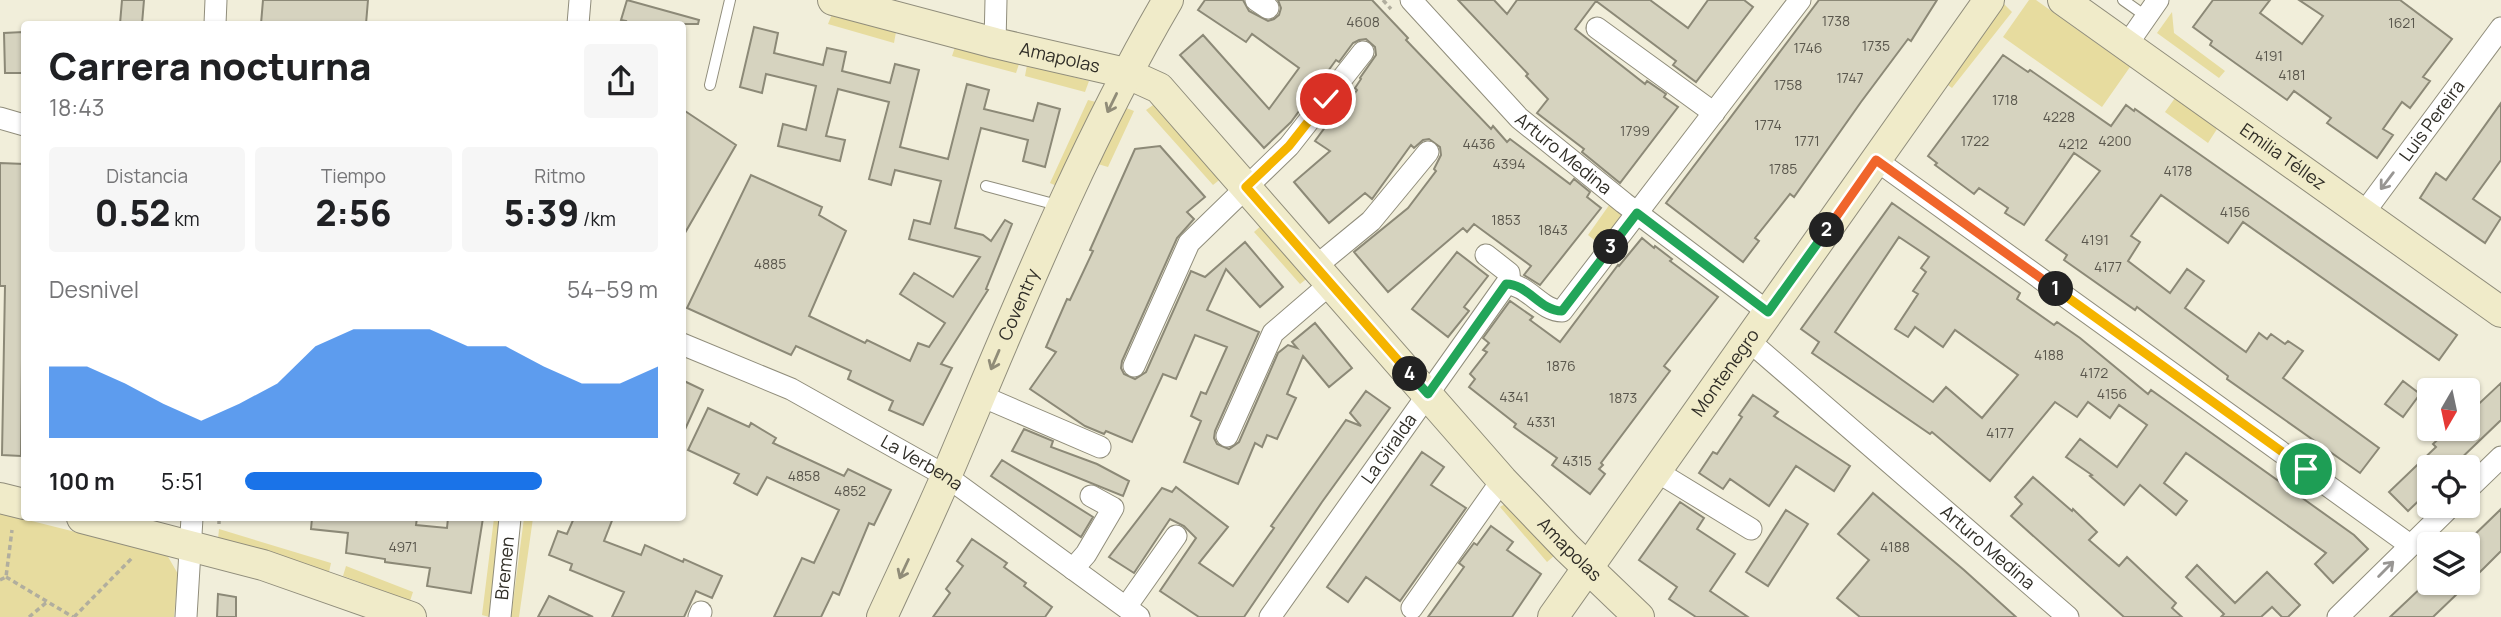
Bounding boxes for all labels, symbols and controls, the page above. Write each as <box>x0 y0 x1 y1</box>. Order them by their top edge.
house number: 1738 <box>1822 11 1850 30</box>
house number: 4608 <box>1346 12 1380 31</box>
house number: 1621 <box>2388 13 2416 32</box>
street label: Amapolas <box>1017 36 1102 78</box>
house number: 1735 <box>1862 36 1890 55</box>
house number: 1746 <box>1794 38 1822 57</box>
text: Carrera nocturna <box>49 39 371 91</box>
button: share <box>584 44 658 118</box>
house number: 4191 <box>2255 46 2283 65</box>
house number: 4181 <box>2278 65 2306 84</box>
house number: 1747 <box>1836 68 1864 87</box>
pin <box>1296 69 1356 129</box>
house number: 1758 <box>1774 75 1802 94</box>
street label: Luis Pereira <box>2393 75 2469 166</box>
icon: check <box>1307 80 1345 118</box>
house number: 1718 <box>1992 90 2018 109</box>
text: 18:43 <box>49 91 104 123</box>
one-way arrow <box>1104 92 1118 113</box>
street label: Arturo Medina <box>1511 107 1617 199</box>
house number: 4228 <box>2043 107 2075 126</box>
house number: 1774 <box>1754 115 1782 134</box>
street label: Emilia Téllez <box>2236 117 2331 195</box>
house number: 1799 <box>1620 121 1650 140</box>
house number: 1771 <box>1794 131 1820 150</box>
house number: 1722 <box>1961 131 1989 150</box>
house number: 4200 <box>2098 131 2132 150</box>
house number: 4436 <box>1462 134 1496 153</box>
house number: 4212 <box>2058 134 2088 153</box>
house number: 4394 <box>1493 154 1525 173</box>
house number: 1785 <box>1769 159 1797 178</box>
house number: 4178 <box>2164 161 2192 180</box>
text: Distancia <box>106 163 188 189</box>
text: Tiempo <box>321 163 386 189</box>
text: Ritmo <box>534 163 585 189</box>
one-way arrow <box>2380 171 2395 190</box>
text: 0.52 <box>95 189 170 237</box>
text: 2:56 <box>315 189 392 237</box>
text: 5:39 <box>504 189 579 237</box>
house number: 4156 <box>2220 202 2250 221</box>
text: km <box>170 206 200 232</box>
text: /km <box>579 206 616 232</box>
house number: 1853 <box>1491 210 1521 229</box>
pin: 2 <box>1810 212 1844 247</box>
text: 2 <box>1821 216 1832 242</box>
house number: 1843 <box>1538 220 1568 239</box>
pin: 3 <box>1594 230 1628 264</box>
house number: 4191 <box>2081 230 2109 249</box>
text: 3 <box>1605 233 1616 259</box>
house number: 4885 <box>754 254 786 273</box>
house number: 4177 <box>2094 257 2122 276</box>
street label: Coventry <box>992 264 1044 344</box>
pin: 1 <box>2038 272 2074 306</box>
text: Desnivel <box>49 273 139 305</box>
text: 54–59 m <box>567 273 658 305</box>
text: 1 <box>2051 275 2060 301</box>
street label: Montenegro <box>1685 323 1764 421</box>
house number: 4188 <box>2034 345 2064 364</box>
one-way arrow <box>987 349 1000 370</box>
pin: 4 <box>1392 356 1428 392</box>
house number: 1876 <box>1546 356 1576 375</box>
text: 4 <box>1404 360 1415 386</box>
house number: 4172 <box>2080 363 2108 382</box>
north arrow <box>2417 378 2480 441</box>
map controls <box>2417 378 2480 595</box>
house number: 4156 <box>2097 384 2127 403</box>
house number: 4341 <box>1499 387 1529 406</box>
house number: 1873 <box>1609 388 1637 407</box>
street label: La Giralda <box>1355 408 1421 488</box>
house number: 4331 <box>1526 412 1556 431</box>
house number: 4177 <box>1986 423 2014 442</box>
street label: La Verbena <box>877 429 968 495</box>
pin <box>2276 439 2336 499</box>
icon: arrive <box>2287 450 2325 488</box>
house number: 4315 <box>1562 451 1592 470</box>
button: locate <box>2417 455 2480 518</box>
text: 100 m <box>49 465 115 497</box>
text: 5:51 <box>161 465 203 497</box>
house number: 4858 <box>788 466 820 485</box>
house number: 4852 <box>834 481 866 500</box>
street label: Arturo Medina <box>1936 499 2041 594</box>
street label: Amapolas <box>1533 512 1607 586</box>
button: layers <box>2417 532 2480 595</box>
street label: Bremen <box>489 535 519 601</box>
house number: 4971 <box>388 537 418 556</box>
house number: 4188 <box>1880 537 1910 556</box>
one-way arrow <box>897 558 910 579</box>
one-way arrow <box>2378 561 2395 578</box>

